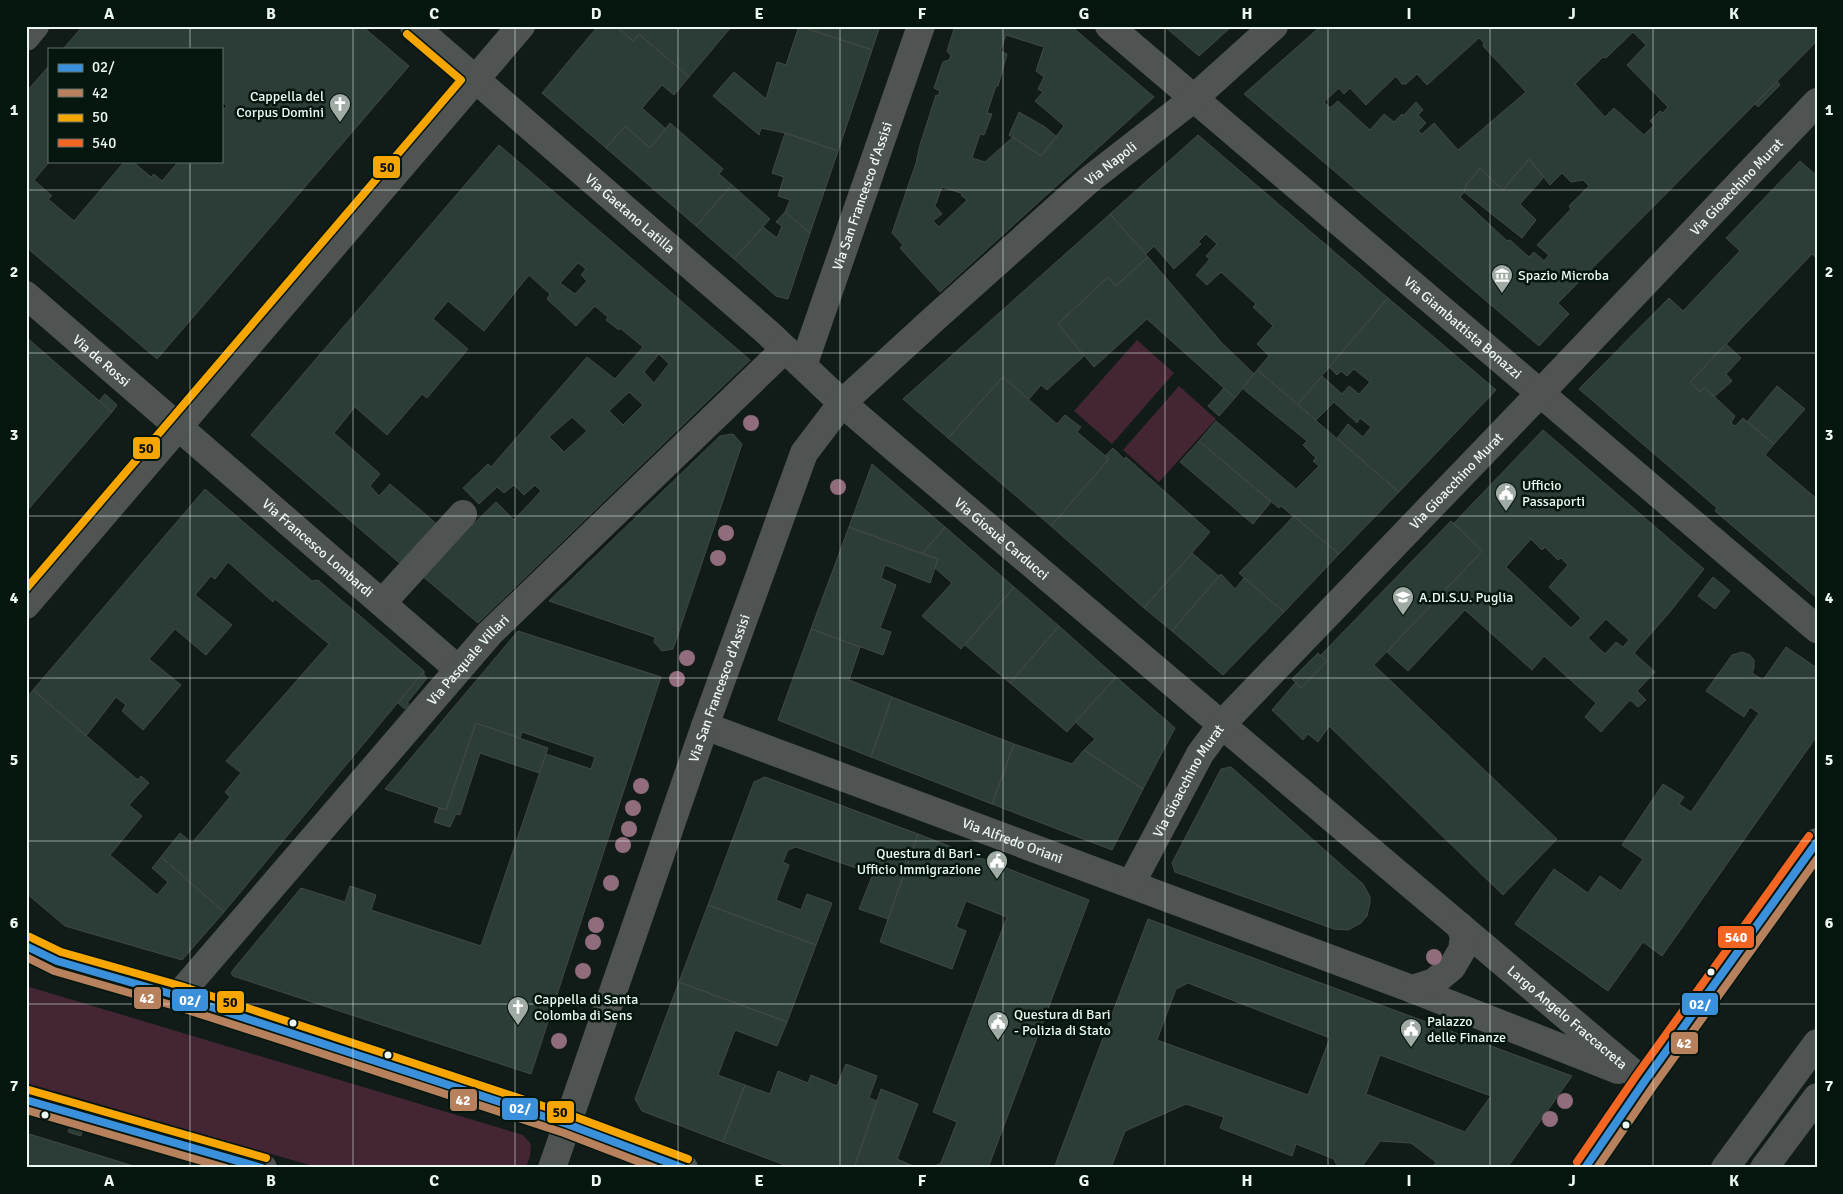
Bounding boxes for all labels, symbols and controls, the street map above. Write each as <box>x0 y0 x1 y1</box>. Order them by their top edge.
text: A <box>104 4 115 24</box>
text: B <box>266 4 276 24</box>
text: C <box>429 4 439 24</box>
text: D <box>591 4 602 24</box>
text: E <box>754 4 764 24</box>
text: F <box>918 4 927 24</box>
text: G <box>1079 4 1089 24</box>
text: H <box>1242 4 1252 24</box>
text: I <box>1406 4 1412 24</box>
text: J <box>1568 4 1576 24</box>
text: K <box>1729 4 1739 24</box>
legend <box>48 48 222 162</box>
text: 02/ <box>92 58 115 76</box>
text: 42 <box>92 84 108 102</box>
place label: Cappella del Corpus Domini <box>236 88 324 121</box>
church icon: Cappella del Corpus Domini <box>328 92 352 123</box>
text: 1 <box>10 100 19 120</box>
text: 1 <box>1825 100 1834 120</box>
text: 50 <box>92 108 108 126</box>
street label: Via San Francesco d'Assisi <box>828 119 896 272</box>
text: 540 <box>92 134 116 152</box>
street label: Via Gioacchino Murat <box>1686 135 1786 239</box>
street label: Via Napoli <box>1081 138 1140 189</box>
line badge: 50 <box>372 155 401 179</box>
text: 50 <box>379 159 395 176</box>
street label: Via Gaetano Latilla <box>582 170 678 257</box>
text: 2 <box>10 262 18 282</box>
text: 2 <box>1825 262 1833 282</box>
museum icon: Spazio Microba <box>1490 263 1514 294</box>
place label: Spazio Microba <box>1518 267 1609 284</box>
street label: Via Giambattista Bonazzi <box>1401 273 1525 382</box>
street label: Via de Rossi <box>69 331 134 390</box>
text: 3 <box>10 425 18 445</box>
text: 3 <box>1825 425 1833 445</box>
street label: Via Gioacchino Murat <box>1406 429 1506 533</box>
line badge: 50 <box>132 436 161 460</box>
text: 50 <box>138 440 154 457</box>
place label: Ufficio Passaporti <box>1522 477 1585 510</box>
public building icon: Ufficio Passaporti <box>1494 481 1518 512</box>
street label: Via Giosuè Carducci <box>951 494 1053 583</box>
street label: Via Francesco Lombardi <box>259 495 377 600</box>
school or university icon: A.DI.S.U. Puglia <box>1391 585 1415 616</box>
text: 4 <box>10 588 19 608</box>
text: 4 <box>1825 588 1834 608</box>
place label: A.DI.S.U. Puglia <box>1419 589 1513 606</box>
street label: Via Pasquale Villari <box>423 611 513 709</box>
street label: Via San Francesco d'Assisi <box>685 612 753 764</box>
street label: Via Gioacchino Murat <box>1149 721 1227 840</box>
text: 5 <box>10 750 18 770</box>
text: 5 <box>1825 750 1833 770</box>
street label: Via Alfredo Oriani <box>960 814 1065 867</box>
place label: Questura di Bari - Ufficio Immigrazione <box>857 845 981 878</box>
public building icon: Questura di Bari - Ufficio Immigrazione <box>985 849 1009 880</box>
text: 6 <box>10 913 19 933</box>
text: 6 <box>1825 913 1834 933</box>
line badge: 540 <box>1717 925 1755 949</box>
text: 540 <box>1725 929 1748 946</box>
street label: Largo Angelo Fraccacreta <box>1504 962 1631 1073</box>
unlabelled marker <box>1706 967 1716 977</box>
line badge: 42 <box>133 986 162 1010</box>
line badge: 02/ <box>171 988 209 1012</box>
text: 42 <box>139 990 155 1007</box>
line badge: 50 <box>216 990 245 1014</box>
place label: Cappella di Santa Colomba di Sens <box>534 991 638 1024</box>
text: 02/ <box>179 992 201 1009</box>
line badge: 02/ <box>1681 992 1719 1016</box>
text: 50 <box>222 994 238 1011</box>
church icon: Cappella di Santa Colomba di Sens <box>506 995 530 1026</box>
text: 02/ <box>1689 996 1711 1013</box>
place label: Questura di Bari - Polizia di Stato <box>1014 1006 1111 1039</box>
public building icon: Questura di Bari - Polizia di Stato <box>986 1010 1010 1041</box>
place label: Palazzo delle Finanze <box>1427 1013 1506 1046</box>
public building icon: Palazzo delle Finanze <box>1399 1017 1423 1048</box>
unlabelled marker <box>288 1018 298 1028</box>
line badge: 42 <box>1670 1031 1699 1055</box>
text: 42 <box>1676 1035 1692 1052</box>
unlabelled marker <box>383 1050 393 1060</box>
text: 7 <box>10 1076 19 1096</box>
text: 7 <box>1825 1076 1834 1096</box>
line badge: 42 <box>449 1088 478 1112</box>
text: 42 <box>455 1092 471 1109</box>
line badge: 02/ <box>501 1097 539 1121</box>
text: 02/ <box>509 1100 531 1117</box>
line badge: 50 <box>546 1100 575 1124</box>
text: 50 <box>552 1104 568 1121</box>
unlabelled marker <box>40 1110 50 1120</box>
unlabelled marker <box>1621 1120 1631 1130</box>
text: A <box>104 1171 115 1191</box>
text: B <box>266 1171 276 1191</box>
text: C <box>429 1171 439 1191</box>
text: D <box>591 1171 602 1191</box>
text: E <box>754 1171 764 1191</box>
text: F <box>918 1171 927 1191</box>
text: G <box>1079 1171 1089 1191</box>
text: H <box>1242 1171 1252 1191</box>
text: I <box>1406 1171 1412 1191</box>
text: J <box>1568 1171 1576 1191</box>
text: K <box>1729 1171 1739 1191</box>

